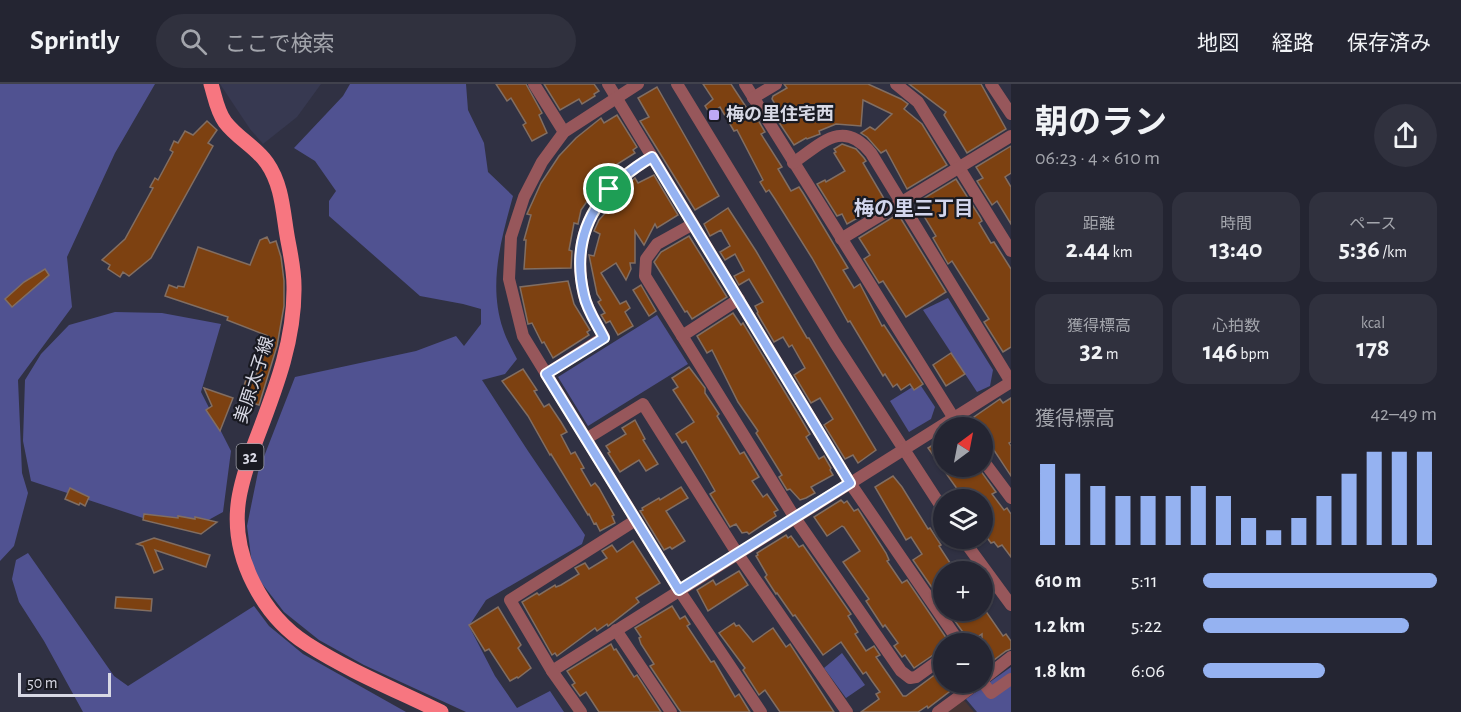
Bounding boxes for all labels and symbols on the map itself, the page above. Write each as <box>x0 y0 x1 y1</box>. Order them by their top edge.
place label: 梅の里住宅西 <box>726 104 834 124</box>
marker: 梅の里住宅西 <box>707 108 721 122</box>
pin <box>583 163 634 214</box>
district label: 梅の里三丁目 <box>854 197 974 219</box>
street label: 美原太子線 <box>231 334 277 426</box>
north arrow <box>933 417 993 477</box>
road number: 32 <box>236 444 264 470</box>
scale bar <box>18 670 111 698</box>

